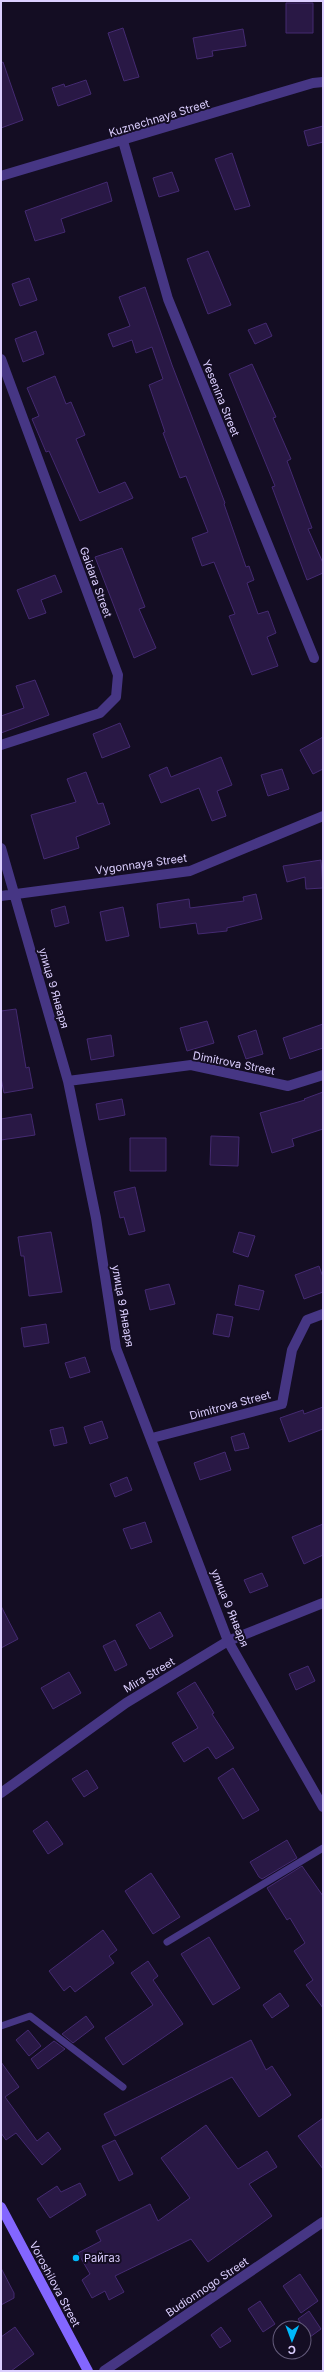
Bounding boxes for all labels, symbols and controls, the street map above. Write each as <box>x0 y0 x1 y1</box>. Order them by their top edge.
street label: Kuznechnaya Street <box>107 96 211 140</box>
street label: Yesenina Street <box>199 358 243 439</box>
street label: Gaidara Street <box>77 545 115 620</box>
street label: Vygonnaya Street <box>94 851 188 877</box>
street label: улица 9 Января <box>36 946 72 1030</box>
street label: Dimitrova Street <box>192 1048 277 1078</box>
street label: улица 9 Января <box>109 1264 137 1348</box>
street label: Dimitrova Street <box>188 1387 272 1423</box>
street label: улица 9 Января <box>208 1567 252 1649</box>
street label: Mira Street <box>121 1654 177 1696</box>
street label: Voroshilova Street <box>27 2239 84 2329</box>
place label: Райгаз <box>84 2251 120 2265</box>
marker: Райгаз <box>71 2253 81 2263</box>
street label: Budionnogo Street <box>163 2254 251 2320</box>
north arrow <box>272 2320 312 2360</box>
text: С <box>288 2343 296 2357</box>

